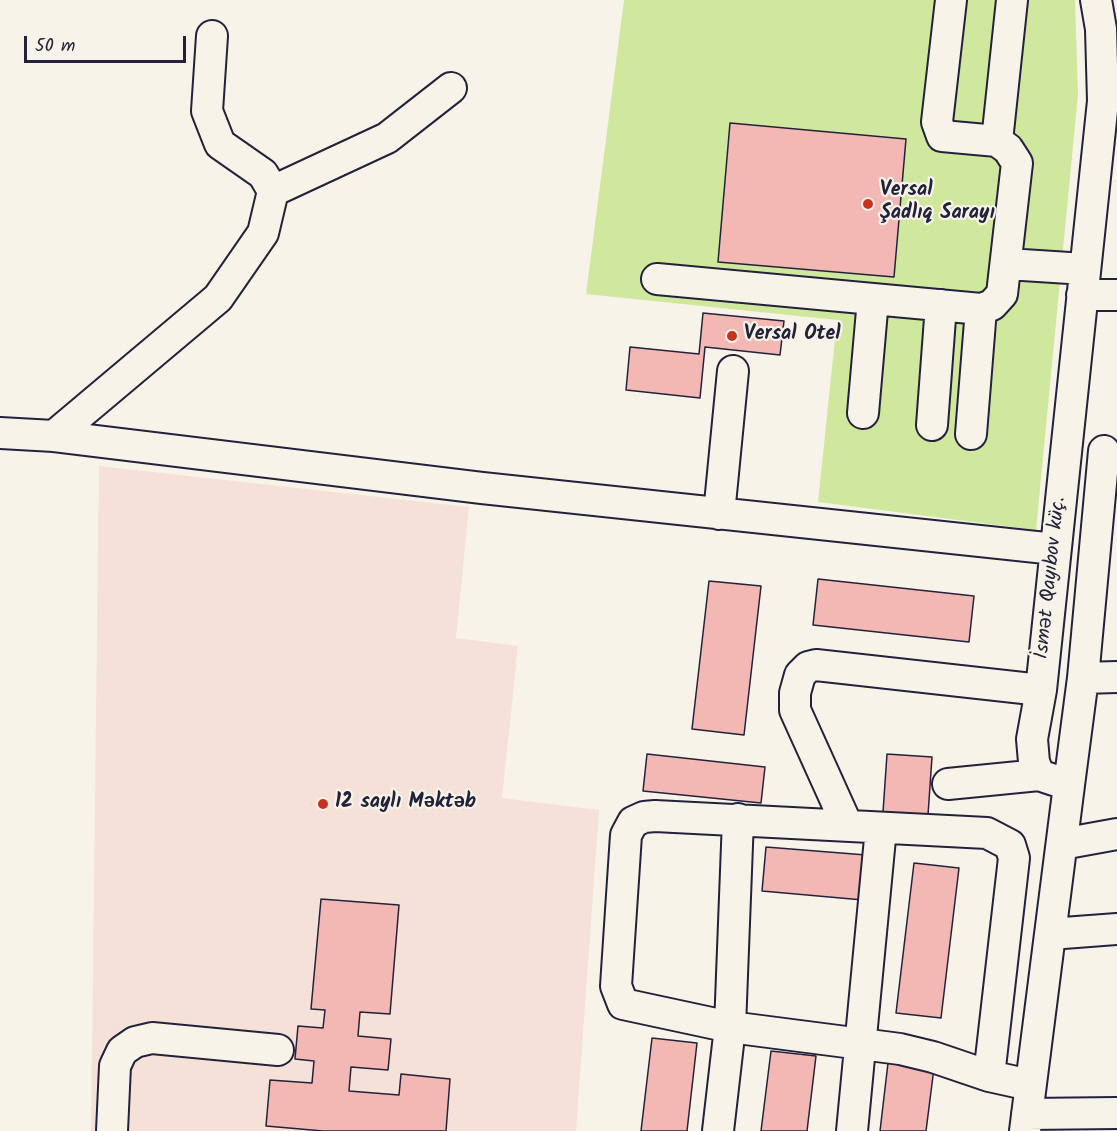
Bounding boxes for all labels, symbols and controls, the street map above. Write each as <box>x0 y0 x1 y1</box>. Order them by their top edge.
scale bar <box>27 24 189 62</box>
text: 50 m <box>35 32 75 61</box>
place label: Versal Şadlıq Sarayı <box>880 180 995 227</box>
marker: Versal Şadlıq Sarayı <box>861 197 875 211</box>
place label: Versal Otel <box>744 324 841 348</box>
marker: Versal Otel <box>725 329 739 343</box>
street label: İsmət Qayıbov küç. <box>1032 496 1072 660</box>
place label: 12 saylı Məktəb <box>335 792 476 816</box>
marker: 12 saylı Məktəb <box>316 797 330 811</box>

